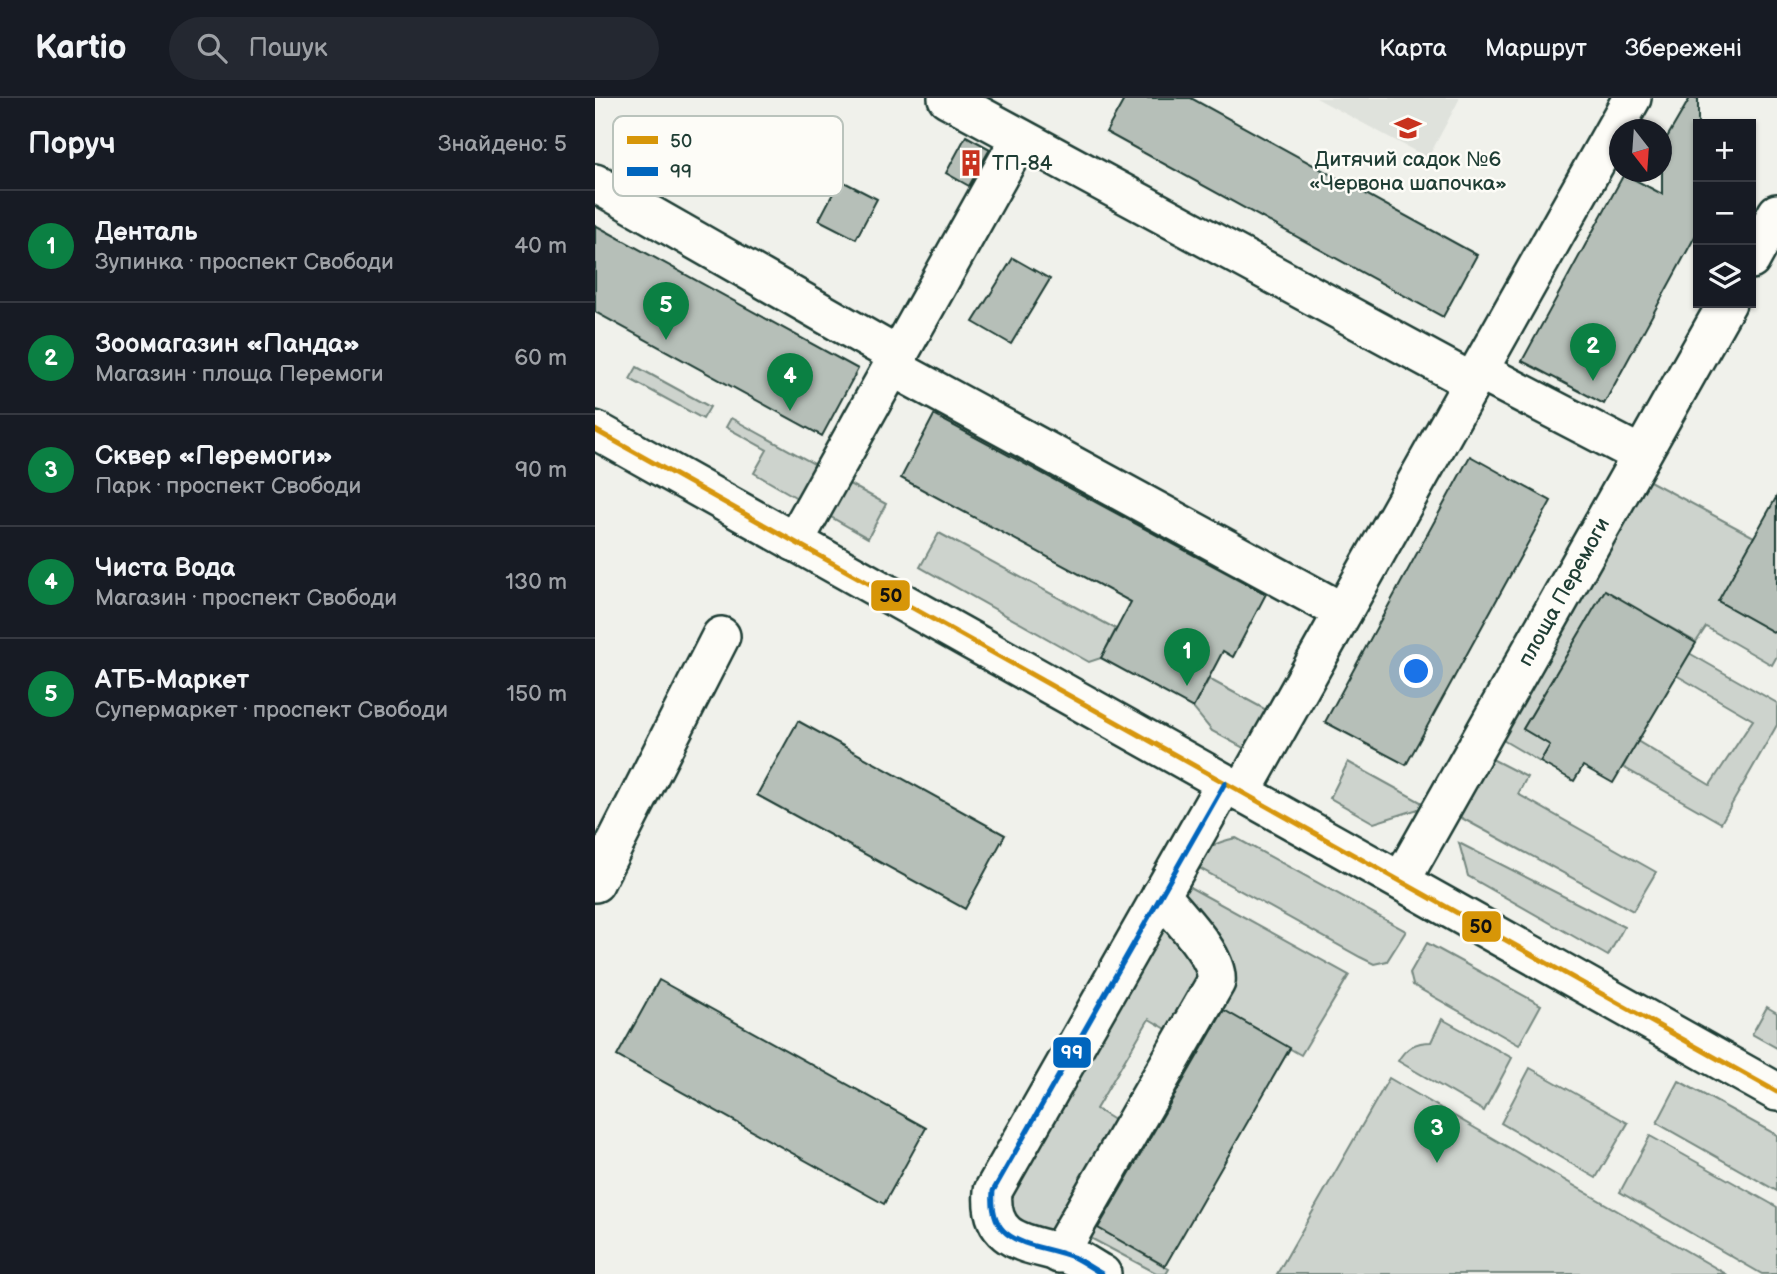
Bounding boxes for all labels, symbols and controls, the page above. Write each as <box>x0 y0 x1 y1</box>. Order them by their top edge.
search box <box>169 17 659 80</box>
text: Kartio <box>35 28 127 68</box>
icon: search <box>193 29 231 67</box>
text: Пошук <box>249 33 328 64</box>
text: Карта <box>1379 34 1447 63</box>
text: Маршрут <box>1485 34 1587 63</box>
text: Збережені <box>1625 34 1742 63</box>
school or university icon: Дитячий садок №6 «Червона шапочка» <box>1393 113 1423 143</box>
legend <box>613 116 843 196</box>
north arrow <box>1609 119 1672 182</box>
map controls <box>1693 119 1756 308</box>
button: + <box>1693 119 1756 182</box>
text: Поруч <box>28 126 116 162</box>
text: Знайдено: 5 <box>438 130 567 158</box>
text: 50 <box>670 130 692 153</box>
place label: Дитячий садок №6 «Червона шапочка» <box>1309 147 1507 196</box>
building icon: ТП-84 <box>956 148 986 178</box>
place label: ТП-84 <box>992 151 1053 176</box>
text: 99 <box>670 161 692 184</box>
button: − <box>1693 182 1756 245</box>
text: Денталь <box>95 217 197 248</box>
text: 1 <box>46 232 56 260</box>
text: 40 m <box>514 232 567 260</box>
button: layers <box>1693 245 1756 308</box>
text: Зупинка · проспект Свободи <box>95 248 394 276</box>
pin: 5 <box>643 282 689 340</box>
pin: 2 <box>1570 323 1616 381</box>
text: Зоомагазин «Панда» <box>95 329 360 360</box>
text: 2 <box>44 344 58 372</box>
text: 60 m <box>514 344 567 372</box>
pin: 4 <box>767 353 813 411</box>
text: Магазин · площа Перемоги <box>95 360 384 388</box>
text: Сквер «Перемоги» <box>95 441 333 472</box>
text: 3 <box>44 456 58 484</box>
text: 90 m <box>515 456 567 484</box>
text: Парк · проспект Свободи <box>95 472 361 500</box>
street label: площа Перемоги <box>1513 513 1615 671</box>
text: Чиста Вода <box>95 553 235 584</box>
text: 4 <box>44 568 58 596</box>
text: 130 m <box>505 568 567 596</box>
line badge: 50 <box>870 579 911 612</box>
text: Магазин · проспект Свободи <box>95 584 397 612</box>
text: 50 <box>880 585 902 608</box>
pin: 1 <box>1164 628 1210 686</box>
your location <box>1399 654 1433 688</box>
text: АТБ-Маркет <box>95 665 249 696</box>
text: 5 <box>44 680 58 708</box>
text: 150 m <box>506 680 567 708</box>
text: Супермаркет · проспект Свободи <box>95 696 448 724</box>
line badge: 50 <box>1461 910 1502 943</box>
text: 50 <box>1470 916 1492 939</box>
line badge: 99 <box>1052 1036 1092 1069</box>
text: 99 <box>1061 1042 1083 1065</box>
pin: 3 <box>1414 1105 1460 1163</box>

